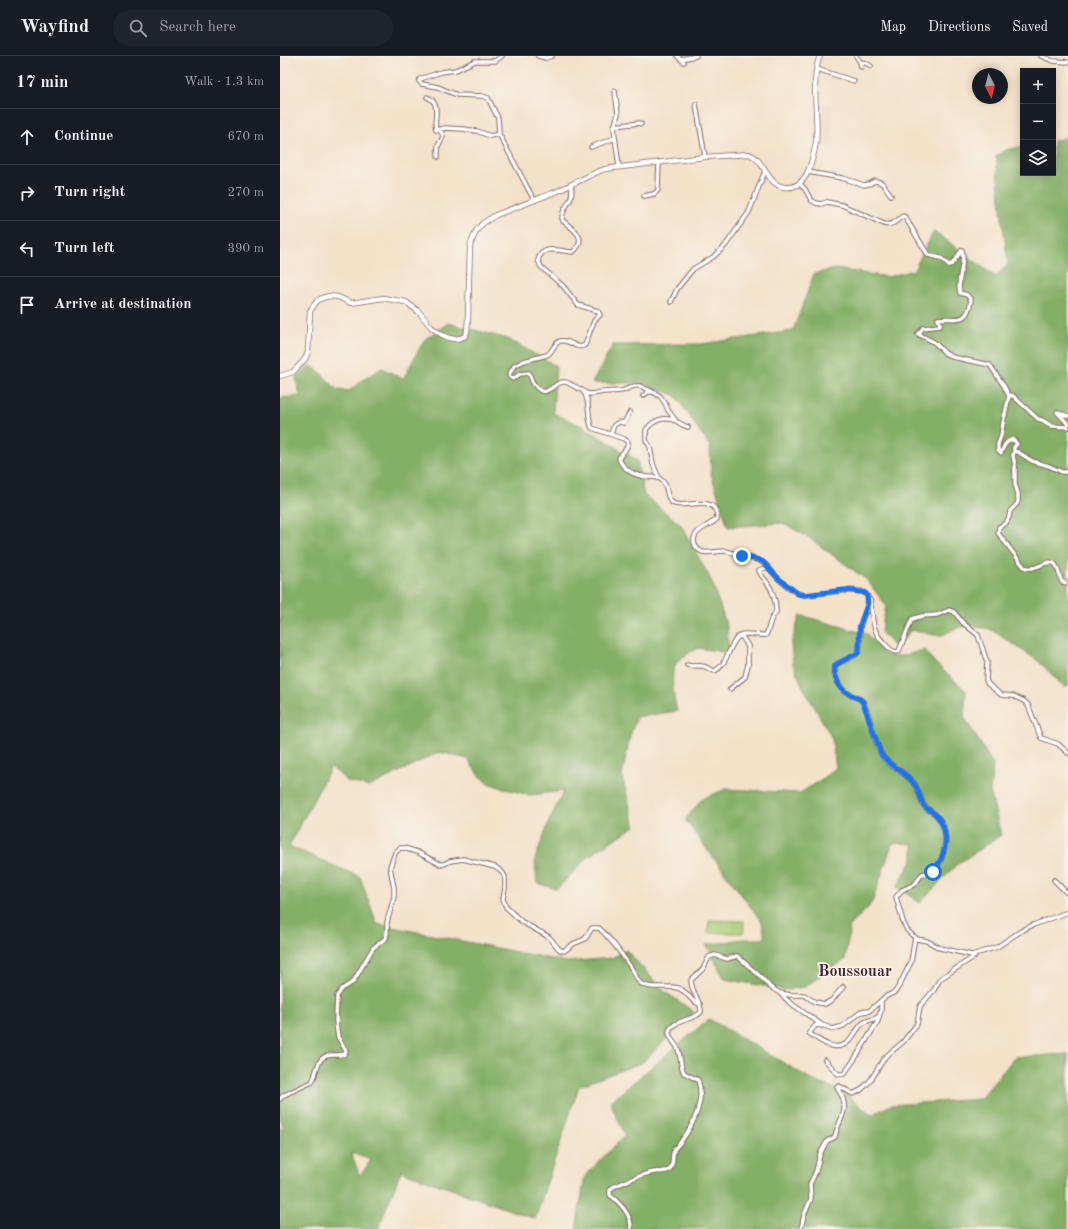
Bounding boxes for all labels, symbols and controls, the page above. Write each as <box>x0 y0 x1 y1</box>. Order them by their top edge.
search box <box>113 10 393 46</box>
icon: search <box>127 17 149 39</box>
text: Wayfind <box>20 18 89 37</box>
text: Search here <box>159 20 236 35</box>
text: Map <box>880 20 906 34</box>
text: Directions <box>928 20 990 34</box>
text: Saved <box>1012 20 1048 34</box>
north arrow <box>972 68 1008 104</box>
map controls <box>1020 68 1056 176</box>
button: + <box>1020 68 1056 104</box>
text: 17 min <box>16 74 69 91</box>
text: Walk · 1.3 km <box>184 75 264 88</box>
button: − <box>1020 104 1056 140</box>
icon: ahead <box>16 126 38 148</box>
text: Continue <box>54 129 113 144</box>
text: 670 m <box>227 130 264 143</box>
button: layers <box>1020 140 1056 176</box>
icon: right <box>16 182 38 204</box>
text: Turn right <box>54 185 125 200</box>
text: 270 m <box>227 186 264 199</box>
icon: left <box>16 238 38 260</box>
text: Turn left <box>54 241 114 256</box>
text: 390 m <box>227 242 264 255</box>
icon: arrive <box>16 294 38 316</box>
text: Arrive at destination <box>54 297 192 312</box>
route end <box>733 547 751 565</box>
route start <box>924 863 942 881</box>
district label: Boussouar <box>818 964 892 980</box>

